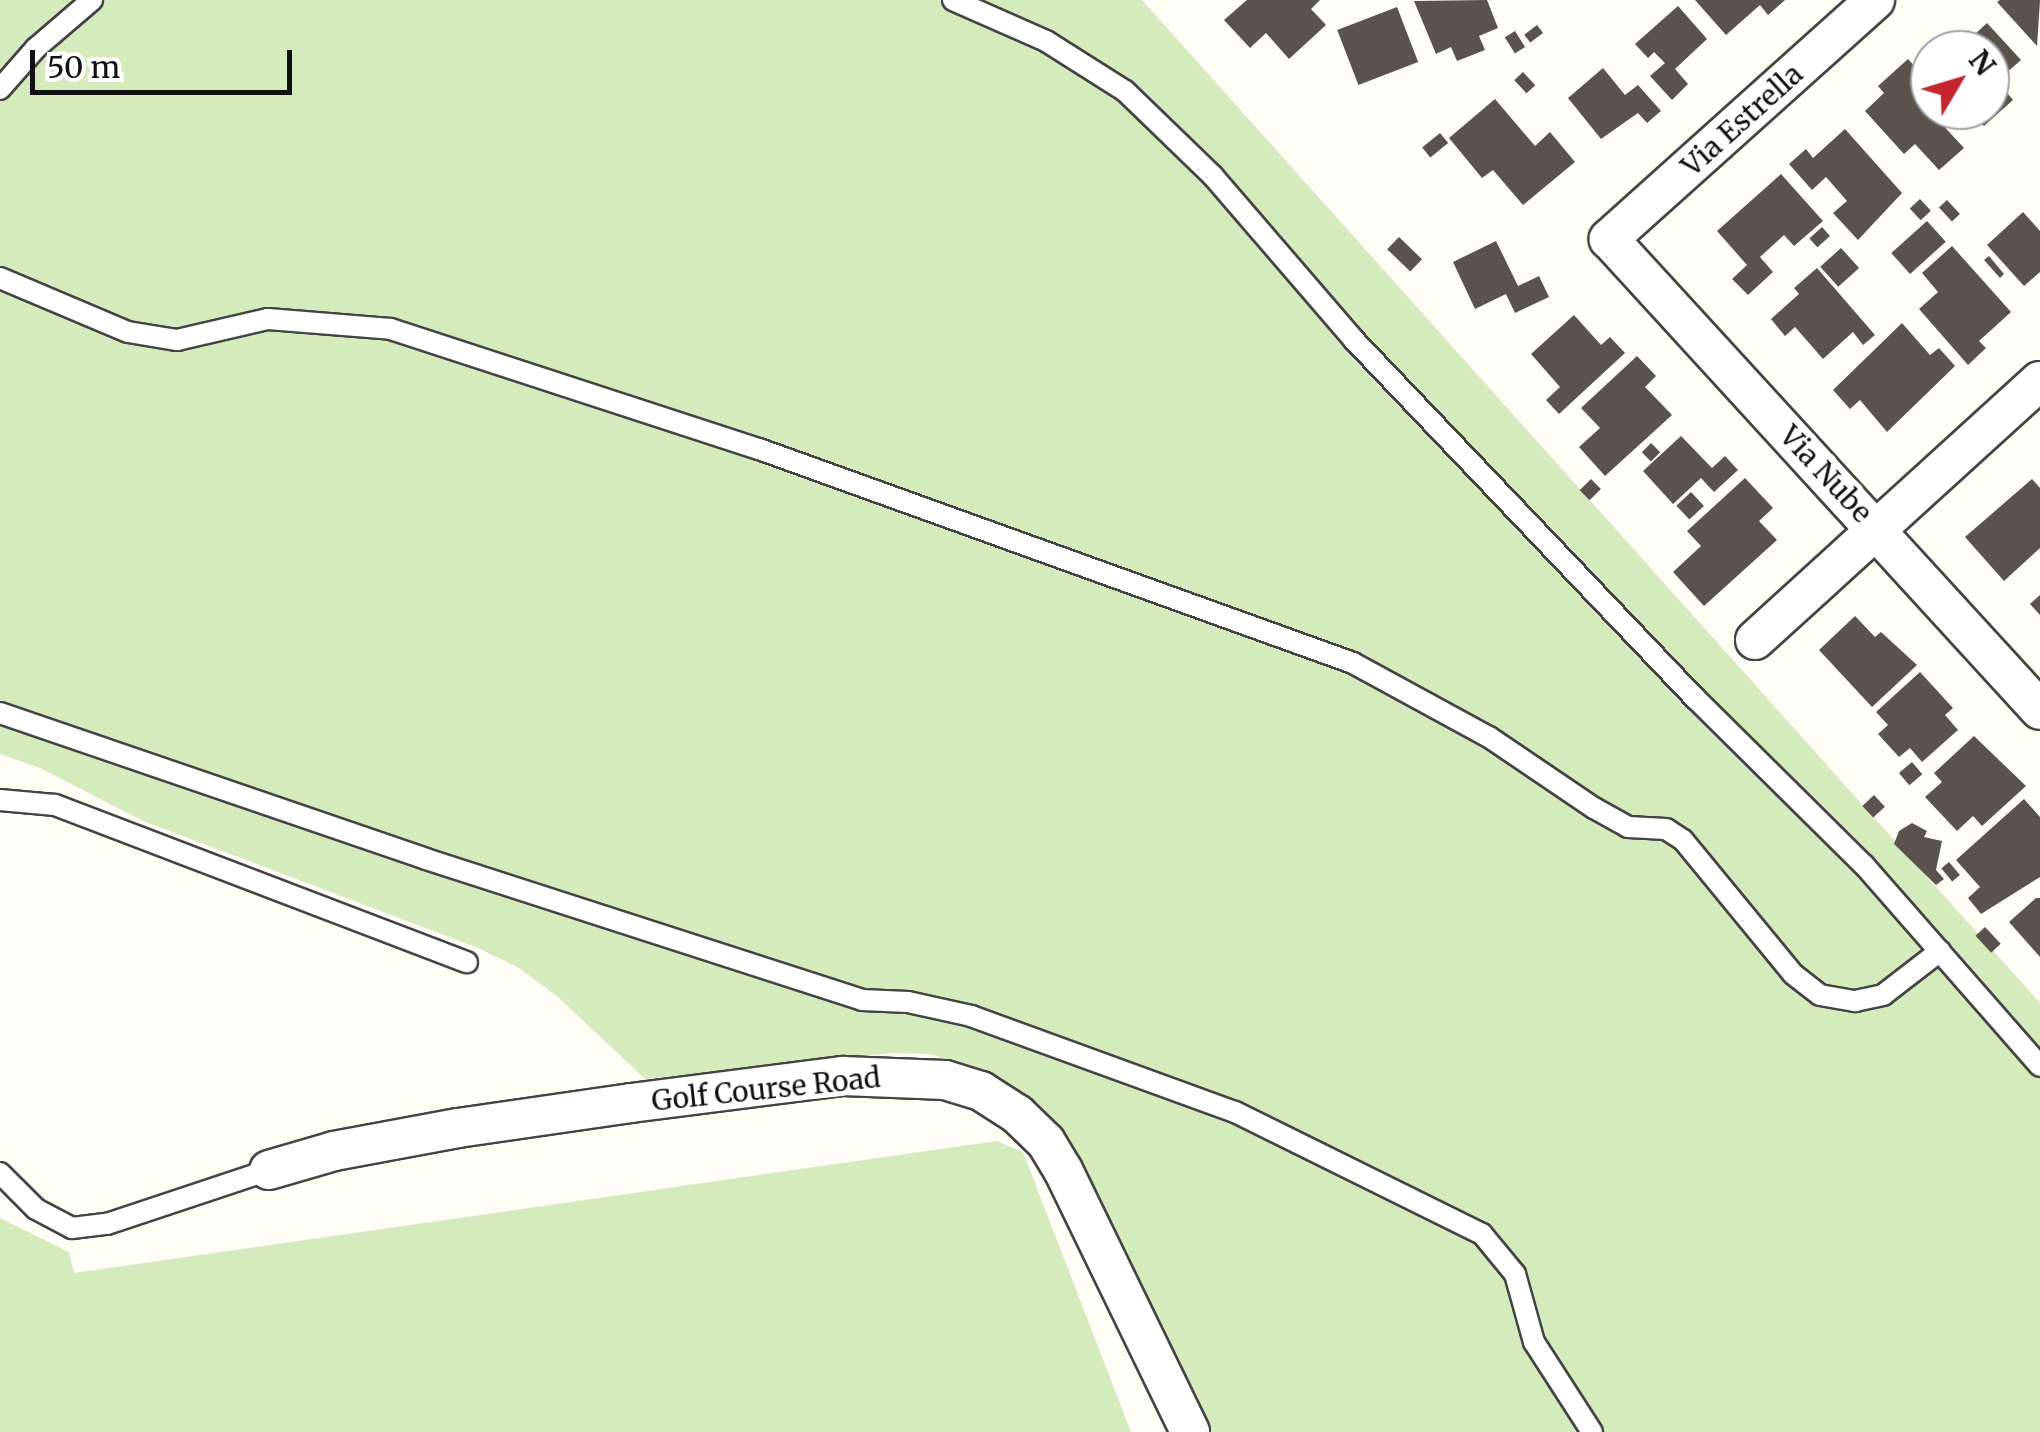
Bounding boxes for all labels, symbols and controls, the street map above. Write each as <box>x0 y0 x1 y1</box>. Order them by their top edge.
scale bar <box>35 30 298 92</box>
north arrow <box>1910 30 2010 130</box>
text: N <box>1961 43 2003 83</box>
text: 50 m <box>47 48 120 86</box>
street label: Via Estrella <box>1675 57 1809 183</box>
street label: Via Nube <box>1773 419 1879 529</box>
street label: Golf Course Road <box>650 1060 882 1118</box>

